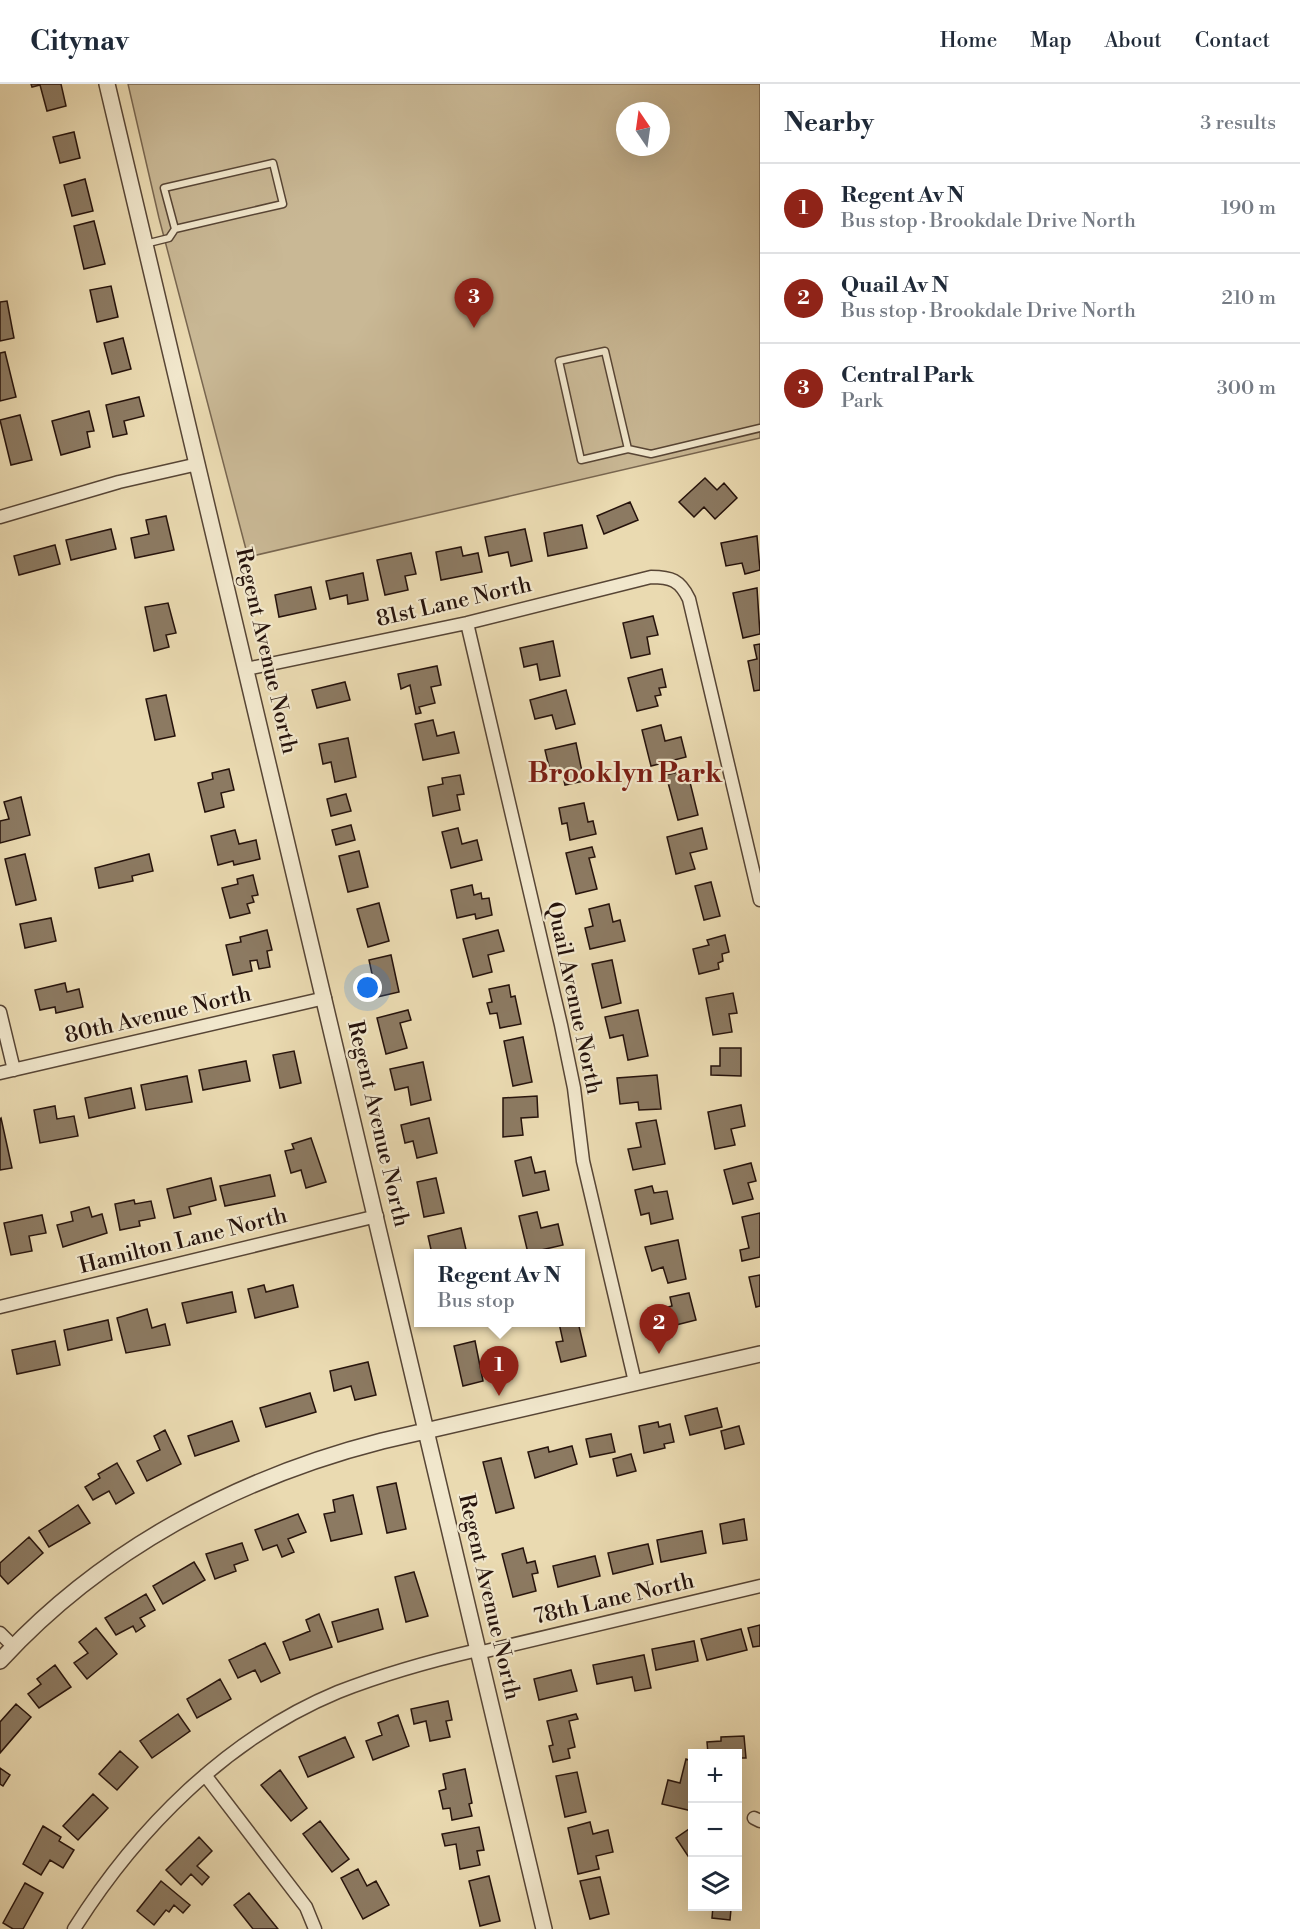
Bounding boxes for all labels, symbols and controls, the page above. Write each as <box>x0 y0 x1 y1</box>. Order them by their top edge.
text: Citynav <box>30 24 129 59</box>
text: Home <box>940 28 997 54</box>
text: Map <box>1030 28 1072 54</box>
text: About <box>1105 28 1162 54</box>
text: Contact <box>1195 28 1270 54</box>
north arrow <box>616 102 670 156</box>
text: Nearby <box>784 107 874 139</box>
text: 3 results <box>1200 111 1276 136</box>
text: Regent Av N <box>841 182 964 209</box>
text: 1 <box>799 196 808 221</box>
text: 190 m <box>1221 196 1276 221</box>
text: Bus stop · Brookdale Drive North <box>841 209 1136 234</box>
text: Quail Av N <box>841 272 949 299</box>
pin: 3 <box>454 278 494 328</box>
text: 2 <box>797 286 810 311</box>
text: 210 m <box>1221 286 1276 311</box>
text: Bus stop · Brookdale Drive North <box>841 299 1136 324</box>
text: Central Park <box>841 362 974 389</box>
text: 3 <box>797 376 810 401</box>
text: 300 m <box>1217 376 1276 401</box>
text: Park <box>841 389 883 414</box>
street label: Regent Avenue North <box>229 545 303 757</box>
street label: 81st Lane North <box>374 571 534 633</box>
district label: Brooklyn Park <box>528 756 723 791</box>
street label: Quail Avenue North <box>540 899 608 1097</box>
your location <box>353 973 382 1002</box>
street label: 80th Avenue North <box>62 980 254 1050</box>
street label: Regent Avenue North <box>341 1018 415 1230</box>
street label: Hamilton Lane North <box>76 1202 290 1280</box>
popup <box>414 1249 585 1327</box>
text: Regent Av N <box>438 1262 561 1289</box>
text: Bus stop <box>438 1289 515 1314</box>
pin: 2 <box>640 1304 678 1354</box>
pin: 1 <box>480 1346 518 1396</box>
street label: Regent Avenue North <box>452 1491 526 1703</box>
street label: 78th Lane North <box>531 1567 697 1631</box>
map controls <box>688 1749 742 1911</box>
button: + <box>688 1749 742 1803</box>
button: − <box>688 1803 742 1857</box>
button: layers <box>688 1857 742 1911</box>

